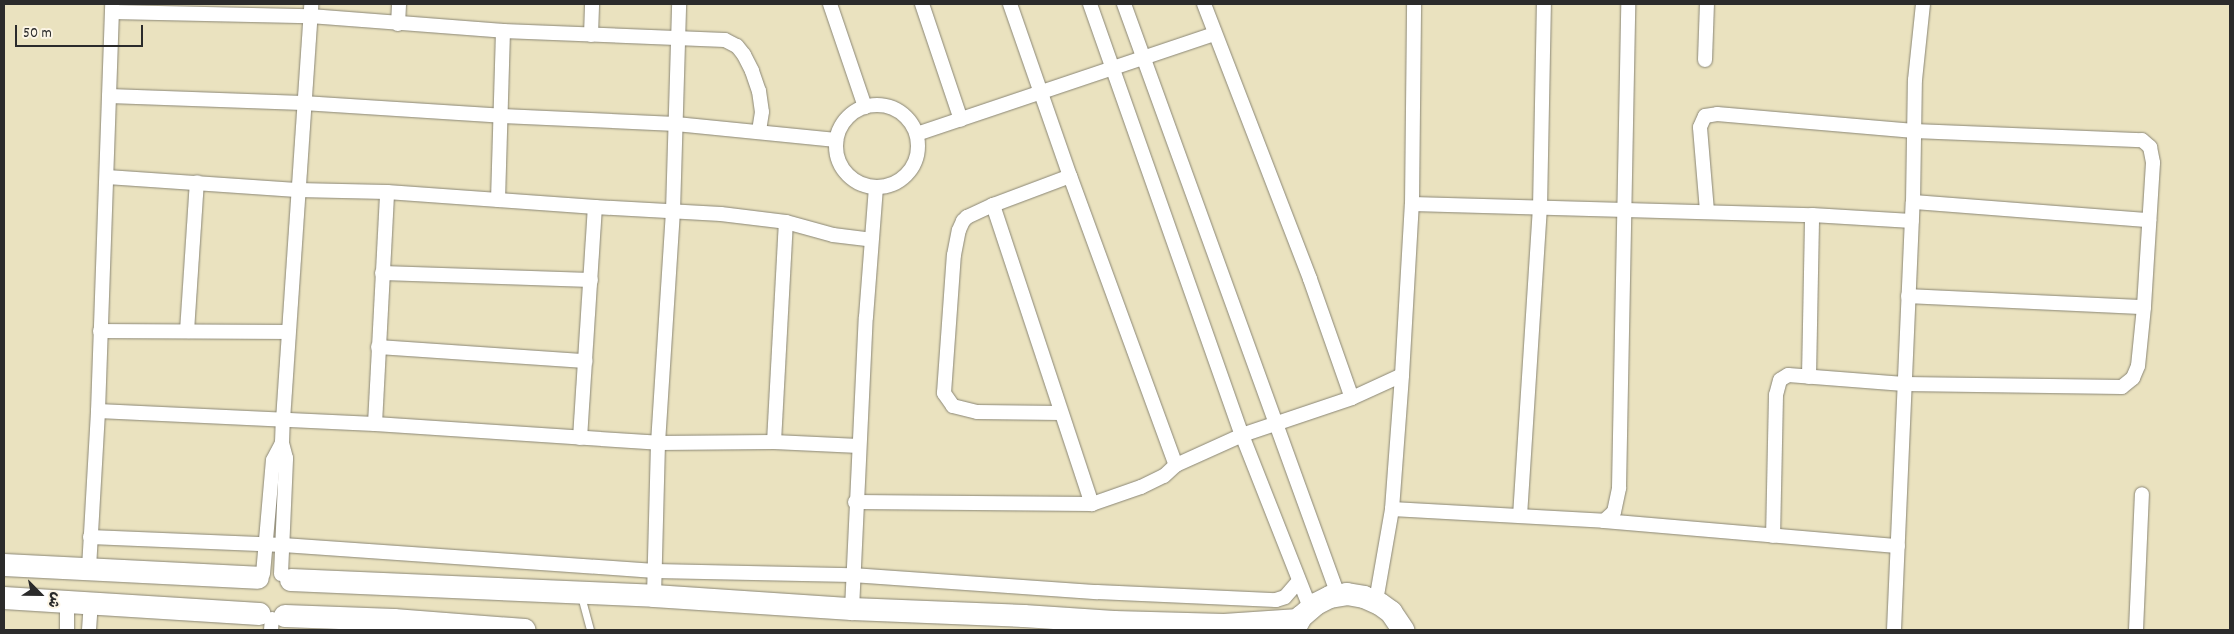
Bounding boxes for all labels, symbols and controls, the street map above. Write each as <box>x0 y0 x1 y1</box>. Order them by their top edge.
scale bar <box>18 15 145 47</box>
text: 50 m <box>23 23 52 45</box>
north arrow <box>15 569 65 619</box>
text: ش <box>42 589 66 611</box>

